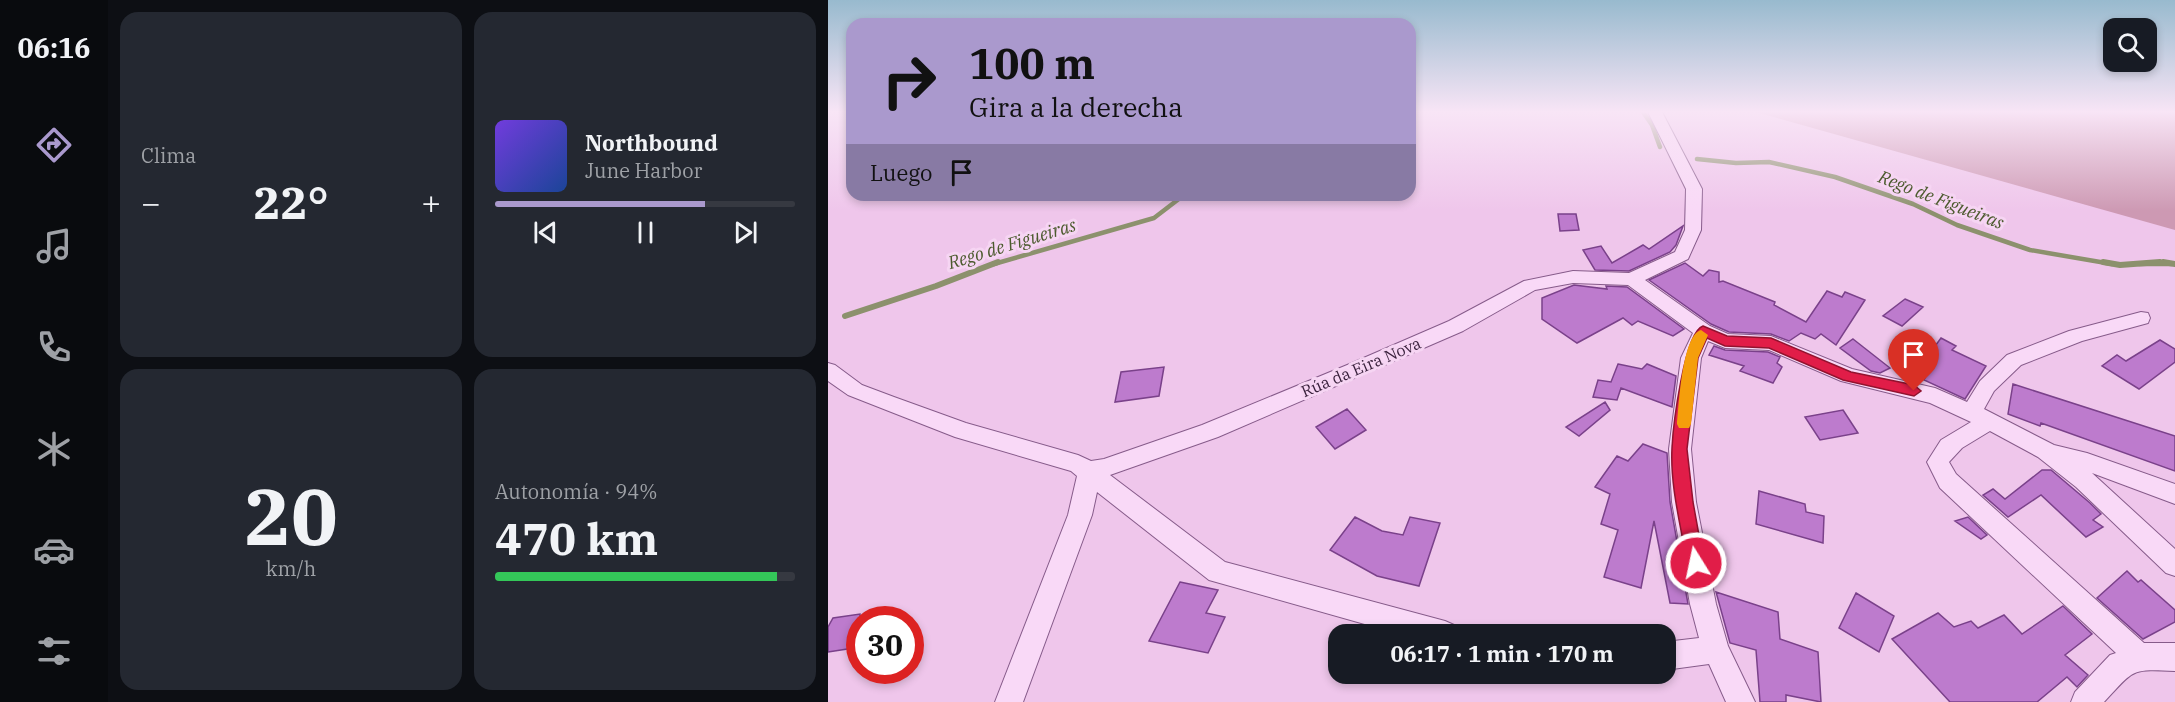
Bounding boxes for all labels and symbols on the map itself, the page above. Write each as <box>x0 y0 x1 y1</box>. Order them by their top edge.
water label: Rego de Figueiras <box>1874 165 2008 234</box>
water label: Rego de Figueiras <box>944 213 1079 274</box>
pin <box>1888 329 1939 391</box>
street label: Rúa da Eira Nova <box>1298 333 1424 401</box>
position arrow <box>1664 531 1728 595</box>
speed limit sign: 30 <box>846 606 924 684</box>

